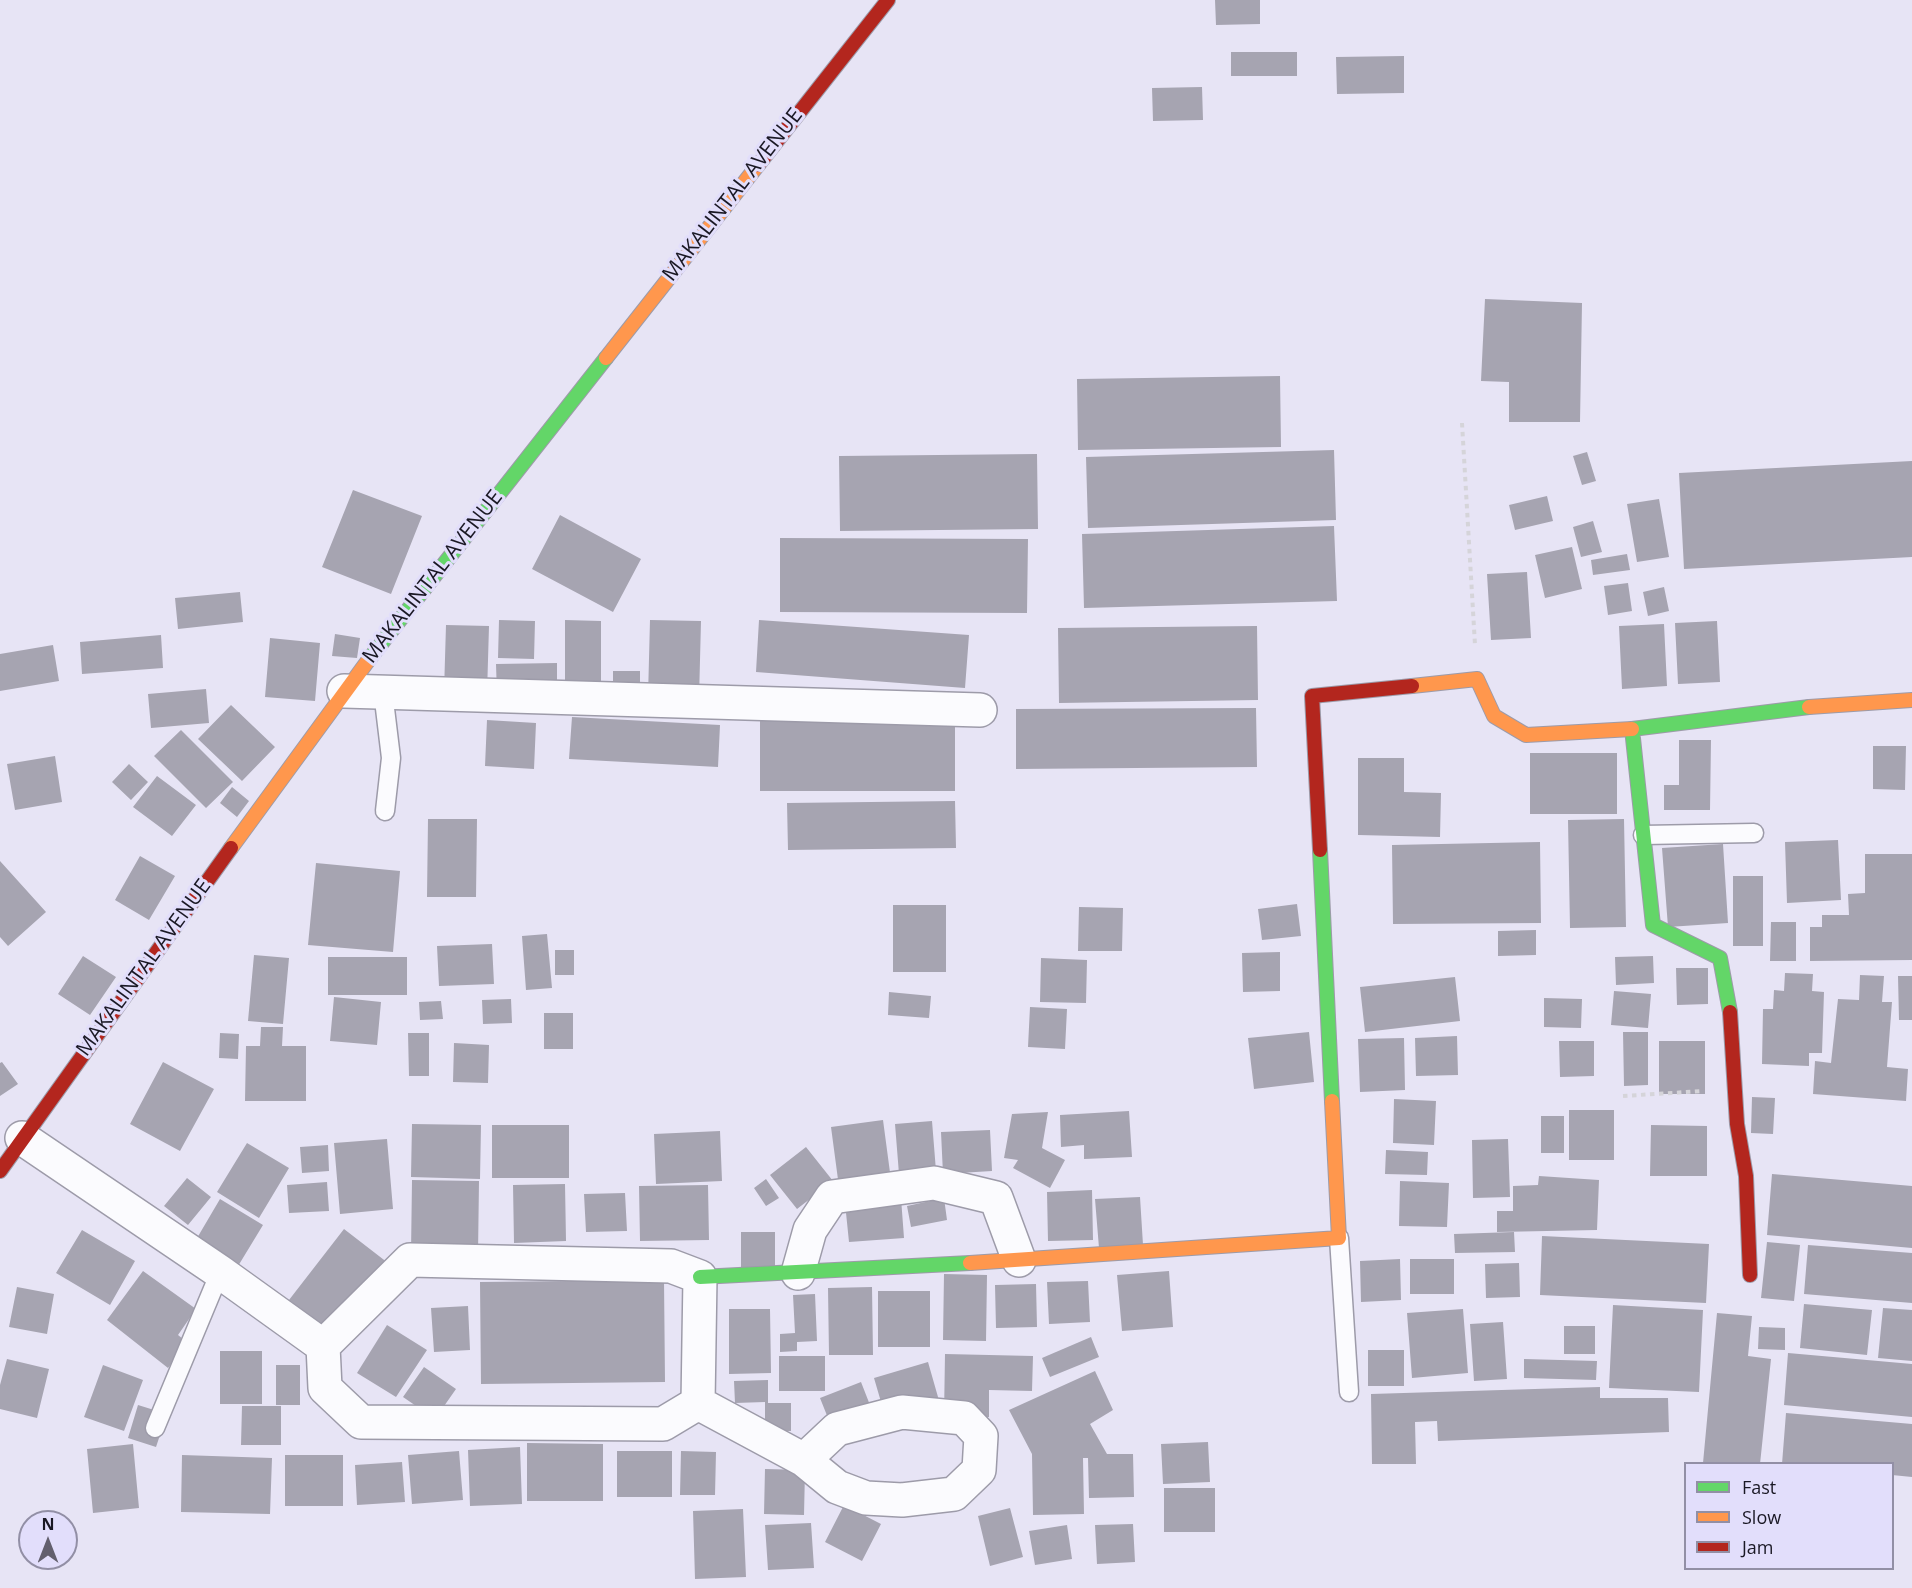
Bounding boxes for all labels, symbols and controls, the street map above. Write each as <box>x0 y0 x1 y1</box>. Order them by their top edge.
street label: MAKALINTAL AVENUE <box>658 104 808 286</box>
street label: MAKALINTAL AVENUE <box>358 486 508 668</box>
street label: MAKALINTAL AVENUE <box>71 875 217 1061</box>
legend <box>1684 1462 1894 1570</box>
text: Fast <box>1742 1475 1776 1499</box>
text: Slow <box>1742 1505 1781 1529</box>
north arrow <box>18 1510 78 1570</box>
text: N <box>41 1513 55 1535</box>
text: Jam <box>1742 1535 1774 1559</box>

